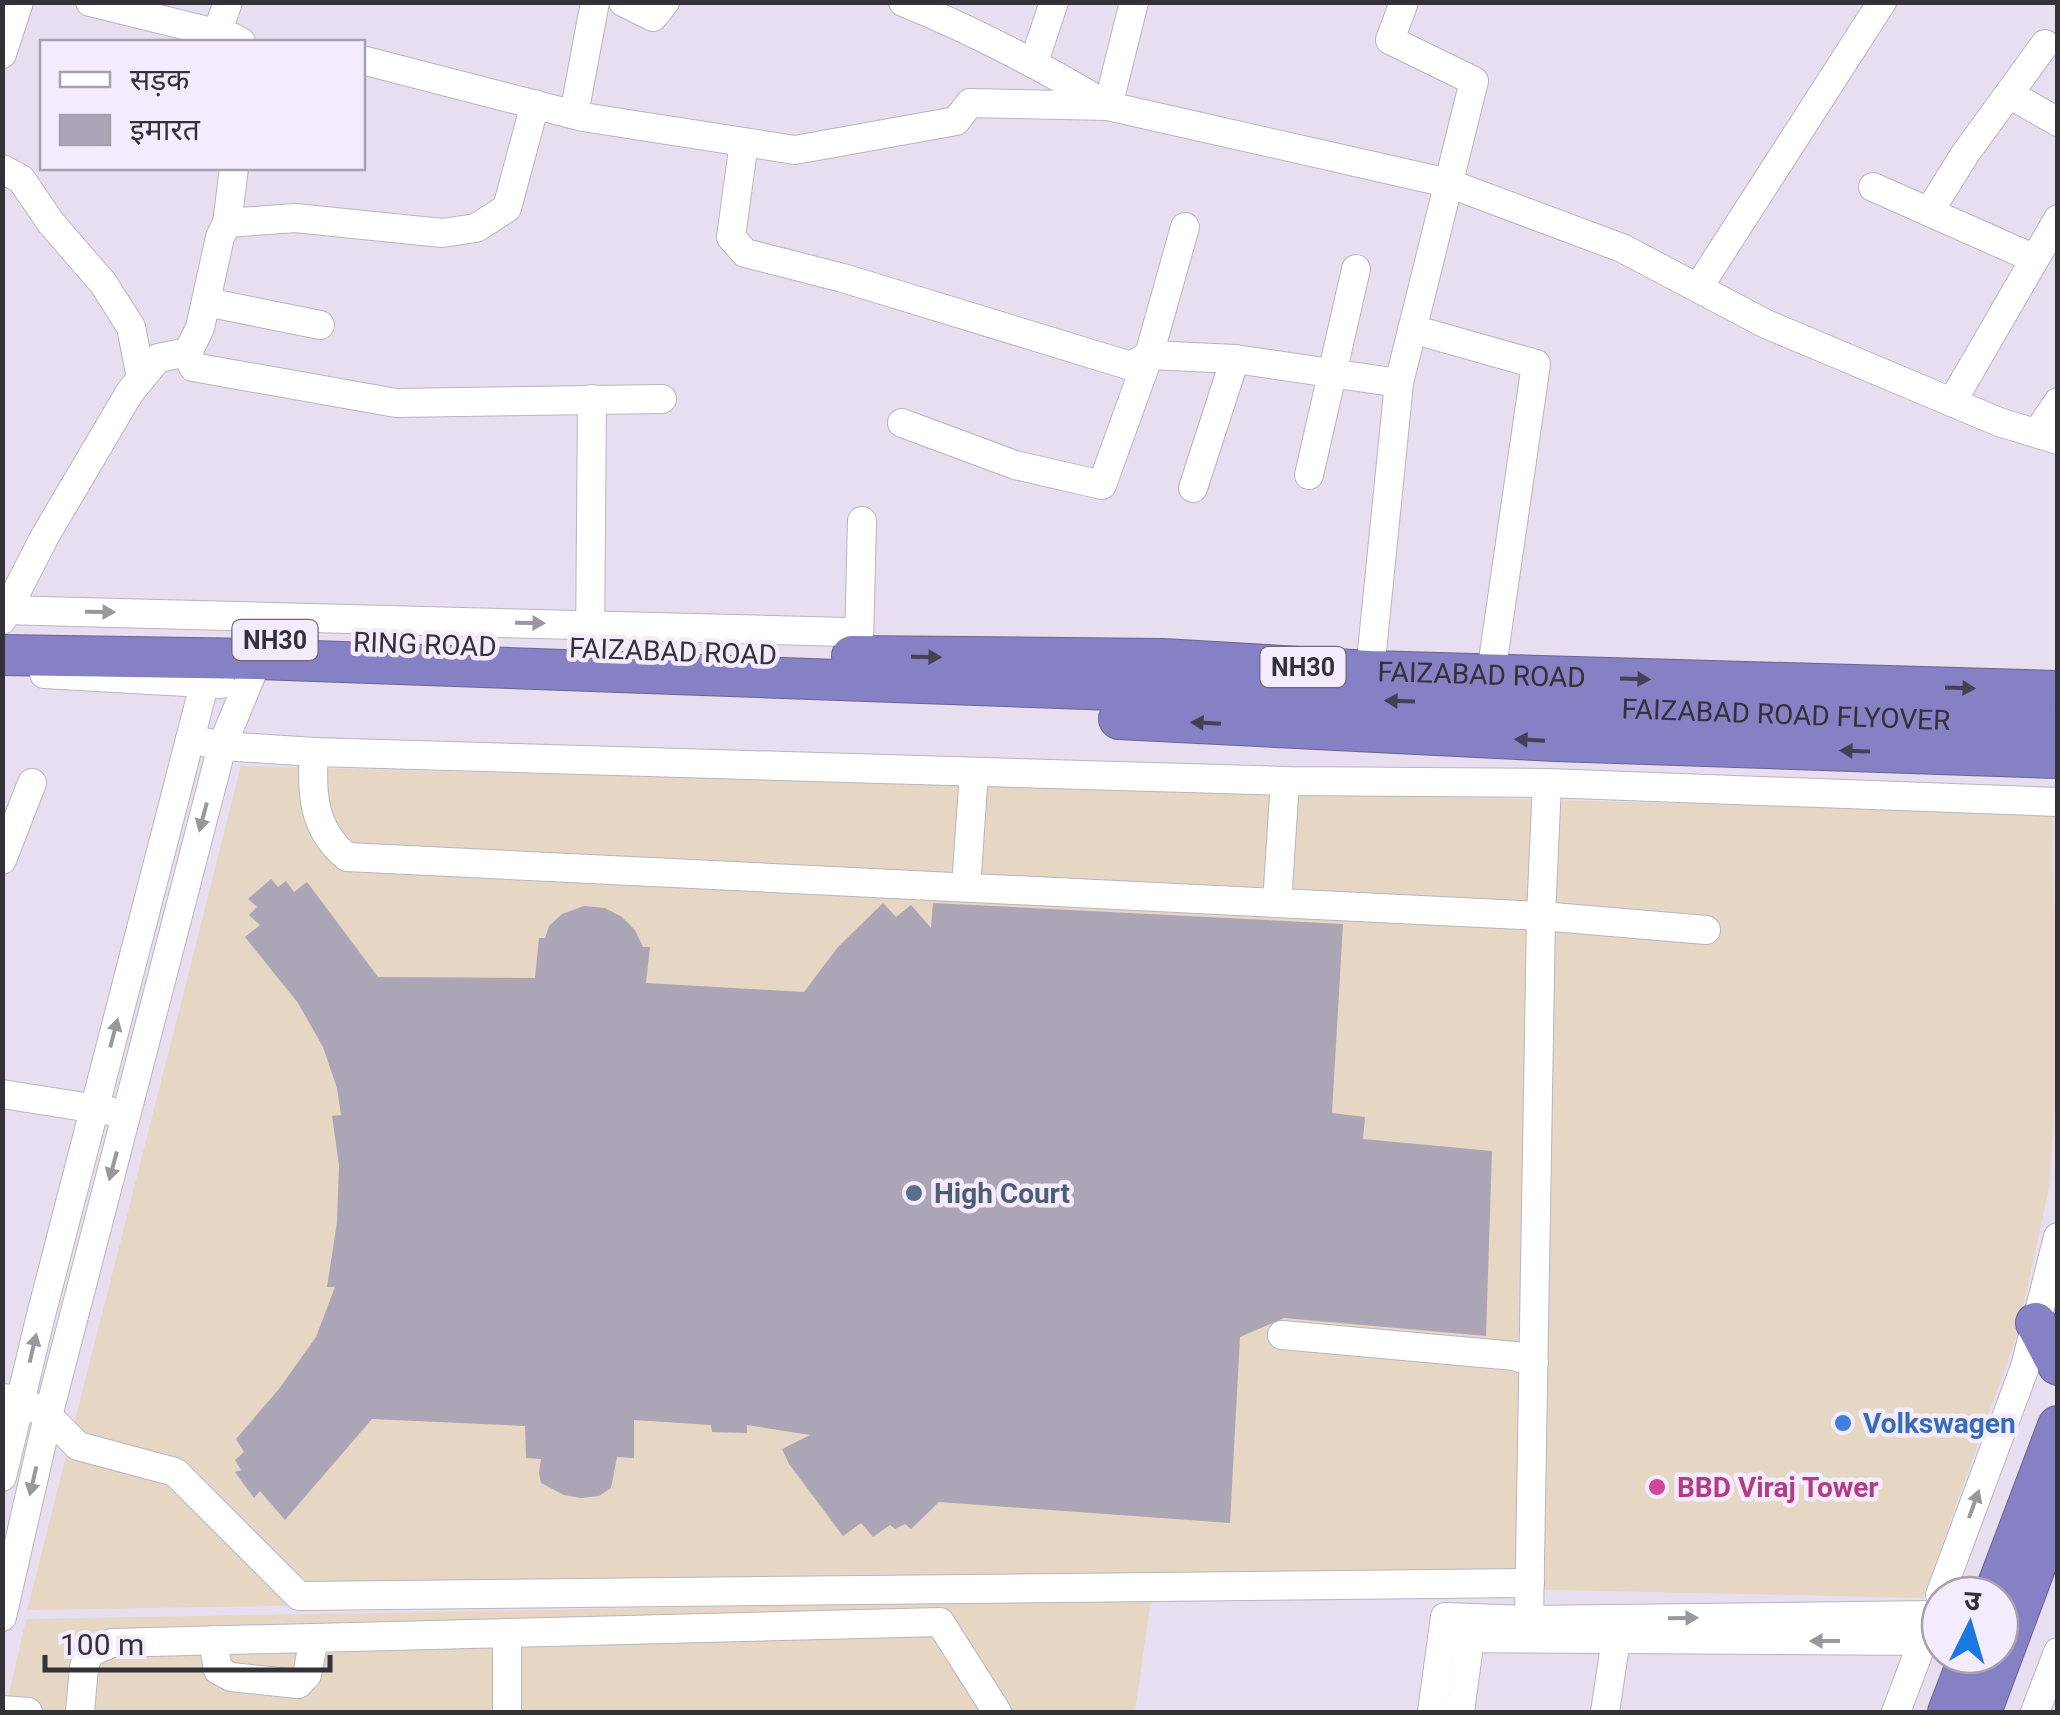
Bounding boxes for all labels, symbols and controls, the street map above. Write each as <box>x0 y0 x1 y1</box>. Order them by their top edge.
legend <box>40 40 365 170</box>
text: सड़क <box>130 62 190 97</box>
text: इमारत <box>130 112 201 147</box>
one-way arrow <box>84 605 116 621</box>
one-way arrow <box>514 615 546 631</box>
road number: NH30 <box>232 620 318 660</box>
street label: RING ROAD <box>353 626 497 663</box>
street label: FAIZABAD ROAD <box>568 631 778 672</box>
road number: NH30 <box>1260 647 1346 687</box>
one-way arrow <box>910 649 942 665</box>
street label: FAIZABAD ROAD <box>1377 655 1586 694</box>
one-way arrow <box>1620 671 1652 687</box>
one-way arrow <box>1945 681 1977 697</box>
street label: FAIZABAD ROAD FLYOVER <box>1621 692 1951 737</box>
one-way arrow <box>1384 693 1416 709</box>
one-way arrow <box>1189 715 1221 731</box>
one-way arrow <box>1514 732 1546 748</box>
one-way arrow <box>1839 743 1871 759</box>
one-way arrow <box>195 802 211 833</box>
one-way arrow <box>106 1017 122 1048</box>
one-way arrow <box>105 1150 120 1181</box>
place label: High Court <box>934 1177 1070 1210</box>
marker: High Court <box>903 1182 925 1204</box>
one-way arrow <box>26 1332 41 1363</box>
place label: Volkswagen <box>1863 1407 2016 1440</box>
marker: Volkswagen <box>1832 1412 1854 1434</box>
one-way arrow <box>25 1466 41 1497</box>
place label: BBD Viraj Tower <box>1677 1471 1879 1504</box>
marker: BBD Viraj Tower <box>1646 1476 1668 1498</box>
one-way arrow <box>1967 1488 1982 1518</box>
north arrow <box>1920 1575 2020 1675</box>
text: उ <box>1963 1583 1982 1618</box>
scale bar <box>45 1610 330 1672</box>
one-way arrow <box>1667 1610 1699 1626</box>
text: 100 m <box>60 1627 144 1662</box>
one-way arrow <box>1809 1632 1841 1648</box>

